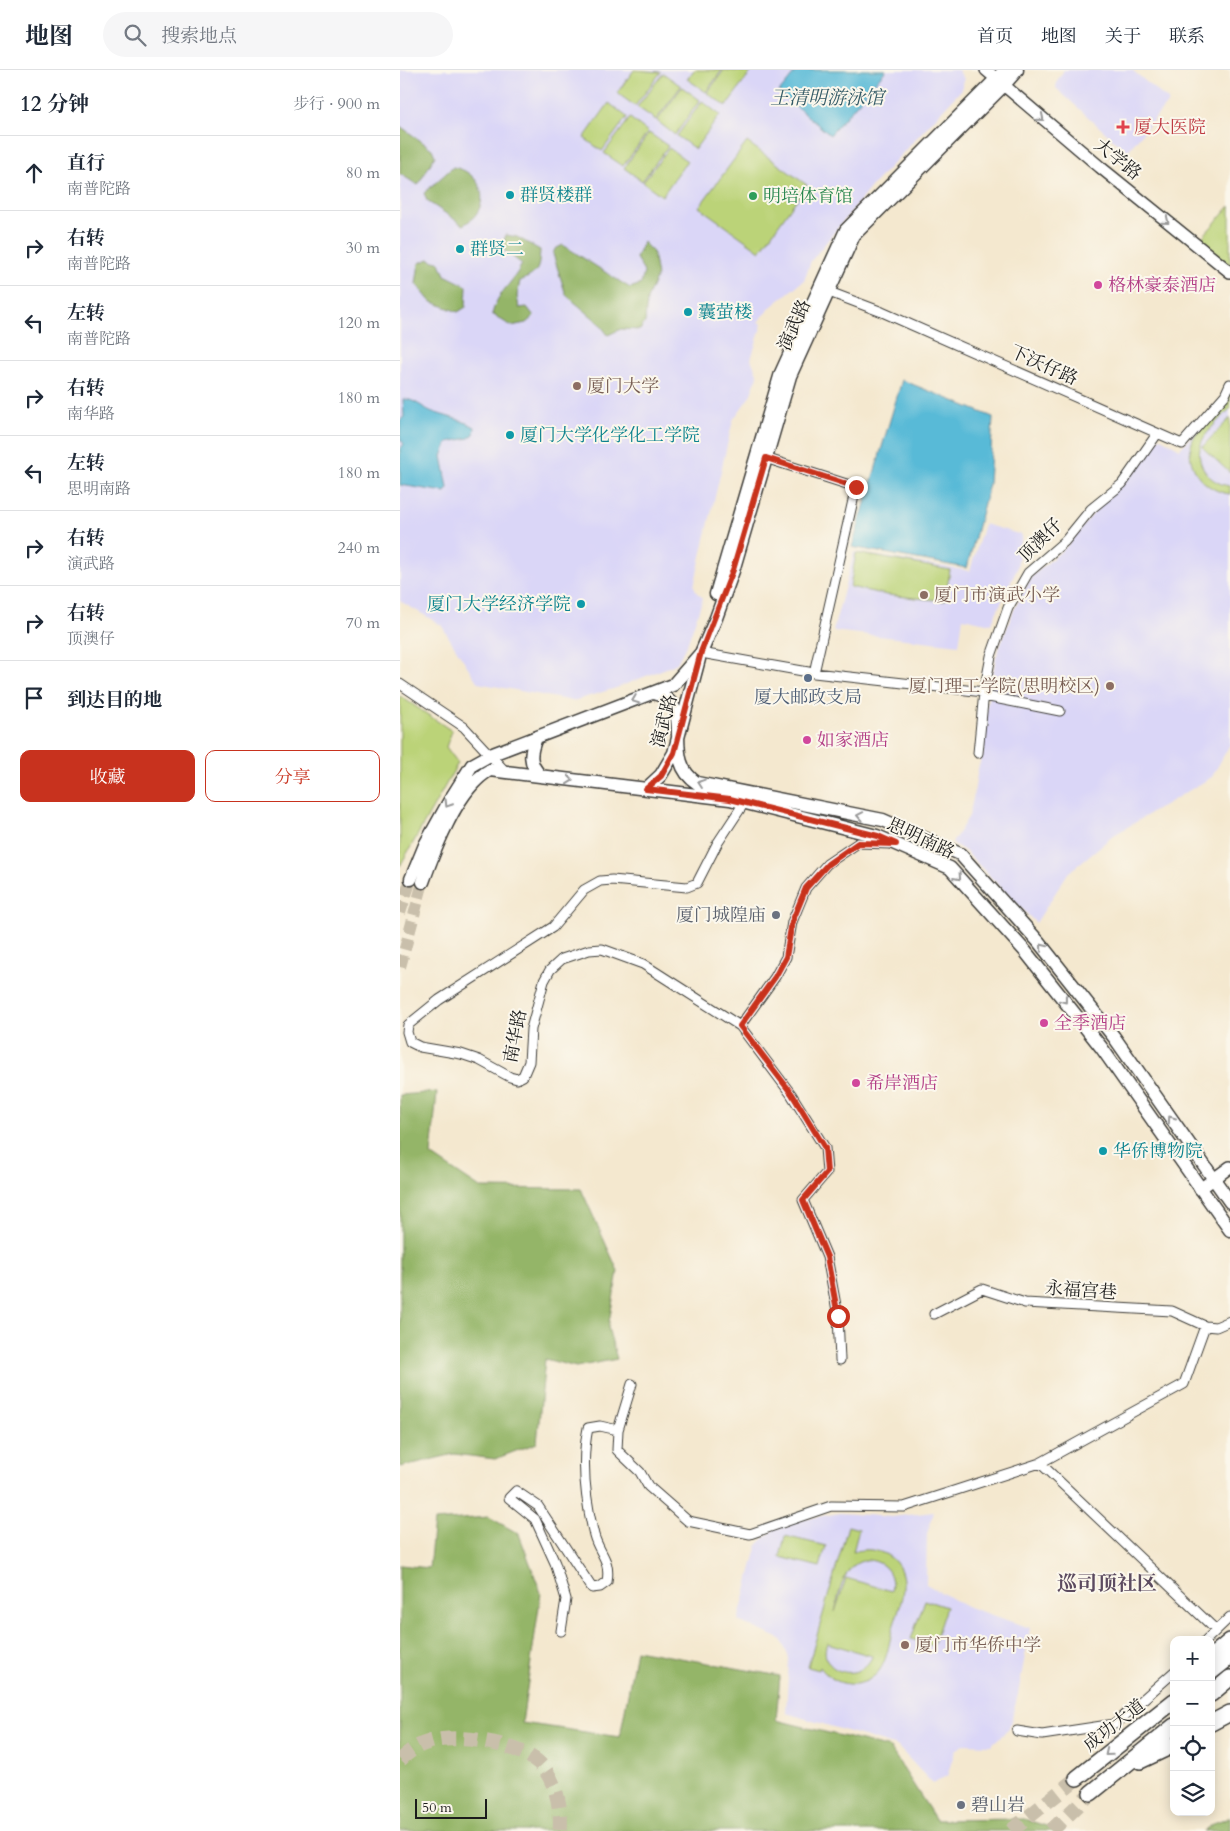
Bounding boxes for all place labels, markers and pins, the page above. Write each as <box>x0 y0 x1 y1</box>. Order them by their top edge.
place label: 厦大医院 <box>1134 115 1206 140</box>
marker: 厦大医院 <box>1116 120 1130 134</box>
place label: 群贤楼群 <box>520 183 592 208</box>
place label: 明培体育馆 <box>763 184 853 209</box>
marker: 群贤楼群 <box>504 189 516 201</box>
marker: 明培体育馆 <box>747 190 759 202</box>
place label: 群贤二 <box>470 237 524 262</box>
marker: 群贤二 <box>454 243 466 255</box>
place label: 格林豪泰酒店 <box>1108 273 1216 298</box>
marker: 格林豪泰酒店 <box>1092 279 1104 291</box>
place label: 囊萤楼 <box>698 300 752 325</box>
marker: 囊萤楼 <box>682 306 694 318</box>
place label: 厦门大学 <box>587 374 659 399</box>
marker: 厦门大学 <box>571 380 583 392</box>
place label: 厦门大学化学化工学院 <box>520 423 700 448</box>
marker: 厦门大学化学化工学院 <box>504 429 516 441</box>
place label: 厦门市演武小学 <box>934 583 1060 608</box>
marker: 厦门市演武小学 <box>918 589 930 601</box>
place label: 厦门大学经济学院 <box>427 592 571 617</box>
marker: 厦门大学经济学院 <box>575 598 587 610</box>
marker: 厦大邮政支局 <box>802 672 814 684</box>
place label: 厦门理工学院(思明校区) <box>909 674 1100 699</box>
marker: 厦门理工学院(思明校区) <box>1104 680 1116 692</box>
place label: 厦大邮政支局 <box>754 685 862 710</box>
place label: 如家酒店 <box>817 728 889 753</box>
marker: 如家酒店 <box>801 734 813 746</box>
place label: 厦门城隍庙 <box>676 903 766 928</box>
marker: 厦门城隍庙 <box>770 909 782 921</box>
place label: 全季酒店 <box>1054 1011 1126 1036</box>
marker: 全季酒店 <box>1038 1017 1050 1029</box>
place label: 希岸酒店 <box>866 1071 938 1096</box>
marker: 希岸酒店 <box>850 1077 862 1089</box>
place label: 华侨博物院 <box>1113 1139 1203 1164</box>
marker: 华侨博物院 <box>1097 1145 1109 1157</box>
place label: 厦门市华侨中学 <box>915 1633 1041 1658</box>
marker: 厦门市华侨中学 <box>899 1639 911 1651</box>
place label: 碧山岩 <box>971 1793 1025 1818</box>
marker: 碧山岩 <box>955 1799 967 1811</box>

